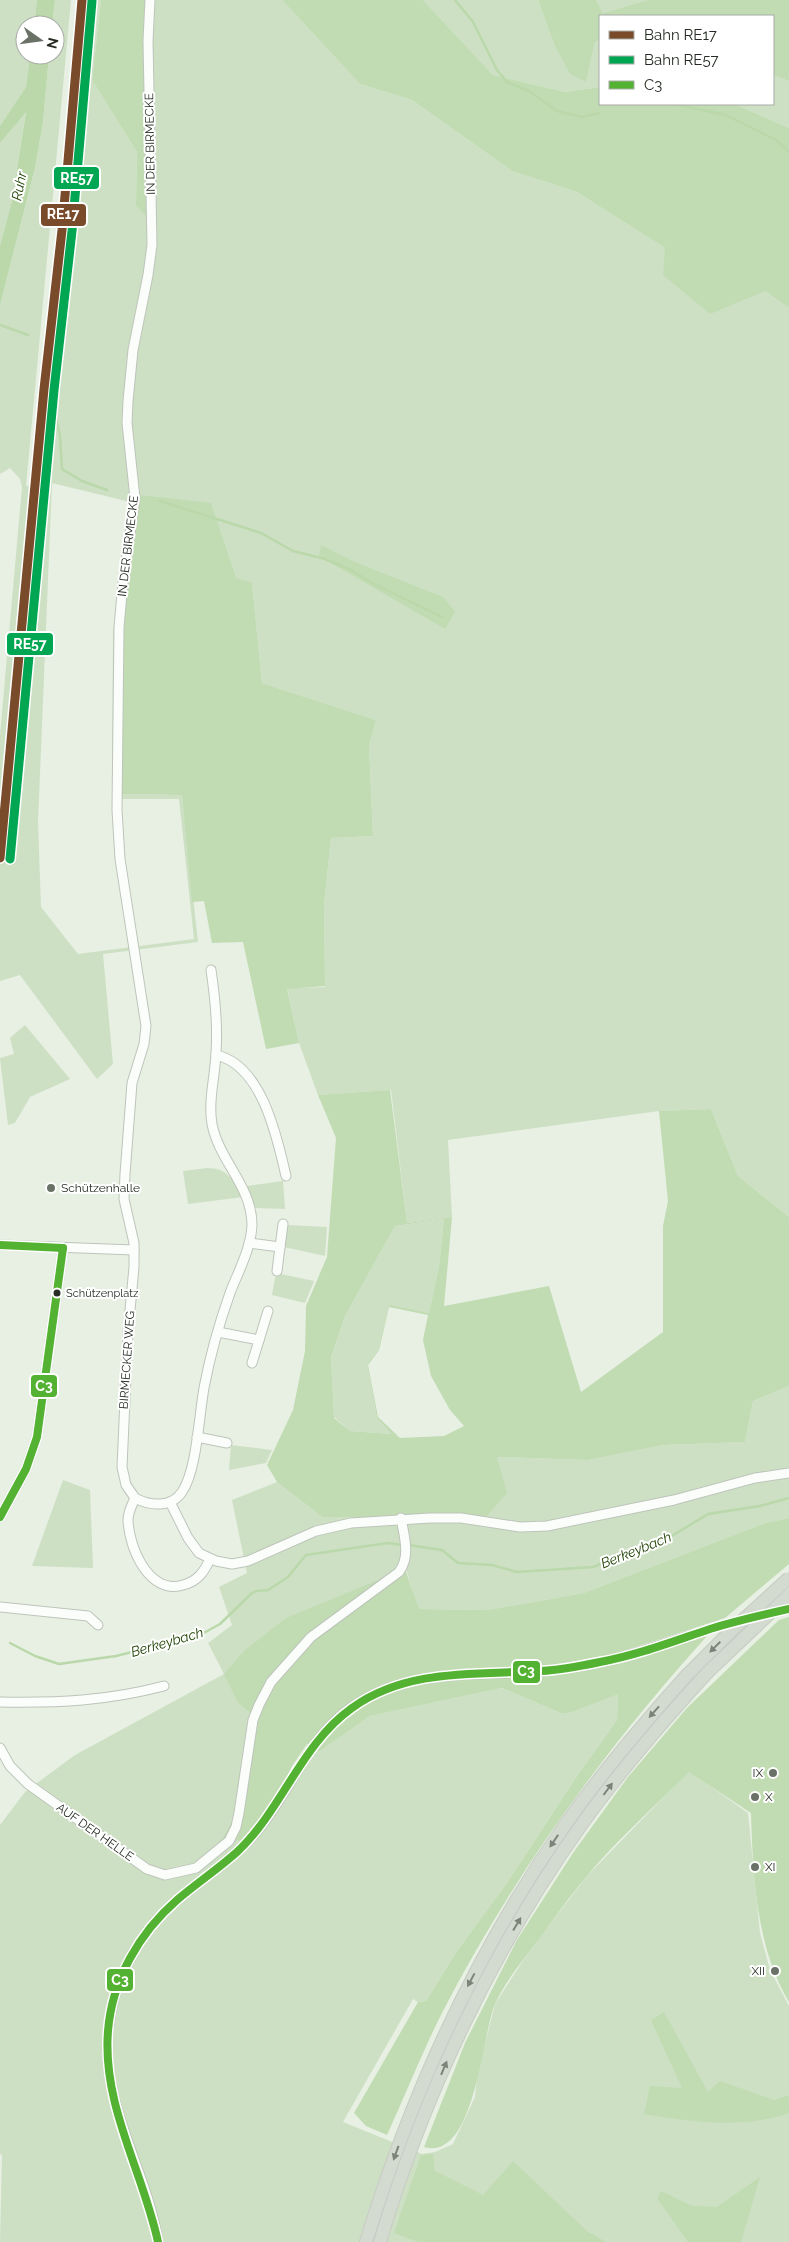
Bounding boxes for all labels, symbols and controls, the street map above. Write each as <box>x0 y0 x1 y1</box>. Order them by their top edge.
north arrow <box>15 15 65 65</box>
legend <box>599 15 774 105</box>
text: Bahn RE17 <box>644 26 717 44</box>
text: N <box>44 36 62 50</box>
text: Bahn RE57 <box>644 51 719 69</box>
text: C3 <box>644 76 662 94</box>
street label: IN DER BIRMECKE <box>142 93 158 195</box>
line badge: RE57 <box>53 166 100 190</box>
water label: Ruhr <box>8 169 30 202</box>
text: RE57 <box>60 170 94 186</box>
line badge: RE17 <box>40 203 87 227</box>
text: RE17 <box>47 206 79 222</box>
street label: IN DER BIRMECKE <box>115 495 141 597</box>
line badge: RE57 <box>6 632 54 656</box>
text: RE57 <box>13 636 47 652</box>
place label: Schützenhalle <box>61 1181 140 1195</box>
marker: Schützenhalle <box>45 1182 57 1194</box>
place label: Schützenplatz <box>66 1287 139 1300</box>
marker: Schützenplatz <box>52 1288 62 1298</box>
street label: BIRMECKER WEG <box>117 1310 137 1410</box>
line badge: C3 <box>30 1374 58 1398</box>
text: C3 <box>35 1378 53 1394</box>
water label: Berkeybach <box>598 1529 674 1571</box>
water label: Berkeybach <box>129 1624 205 1660</box>
one-way arrow <box>709 1641 721 1653</box>
line badge: C3 <box>512 1660 541 1684</box>
text: C3 <box>517 1663 535 1679</box>
one-way arrow <box>648 1705 659 1718</box>
place label: IX <box>752 1766 763 1780</box>
marker: IX <box>767 1767 779 1779</box>
one-way arrow <box>603 1782 613 1796</box>
place label: X <box>765 1790 773 1804</box>
marker: X <box>749 1791 761 1803</box>
street label: AUF DER HELLE <box>54 1800 136 1864</box>
one-way arrow <box>550 1834 559 1847</box>
place label: XI <box>765 1860 776 1874</box>
marker: XI <box>749 1861 761 1873</box>
one-way arrow <box>513 1917 522 1930</box>
place label: XII <box>751 1964 765 1978</box>
marker: XII <box>769 1965 781 1977</box>
line badge: C3 <box>106 1968 134 1992</box>
text: C3 <box>111 1972 129 1988</box>
one-way arrow <box>467 1973 475 1987</box>
one-way arrow <box>440 2061 448 2076</box>
one-way arrow <box>392 2146 400 2161</box>

